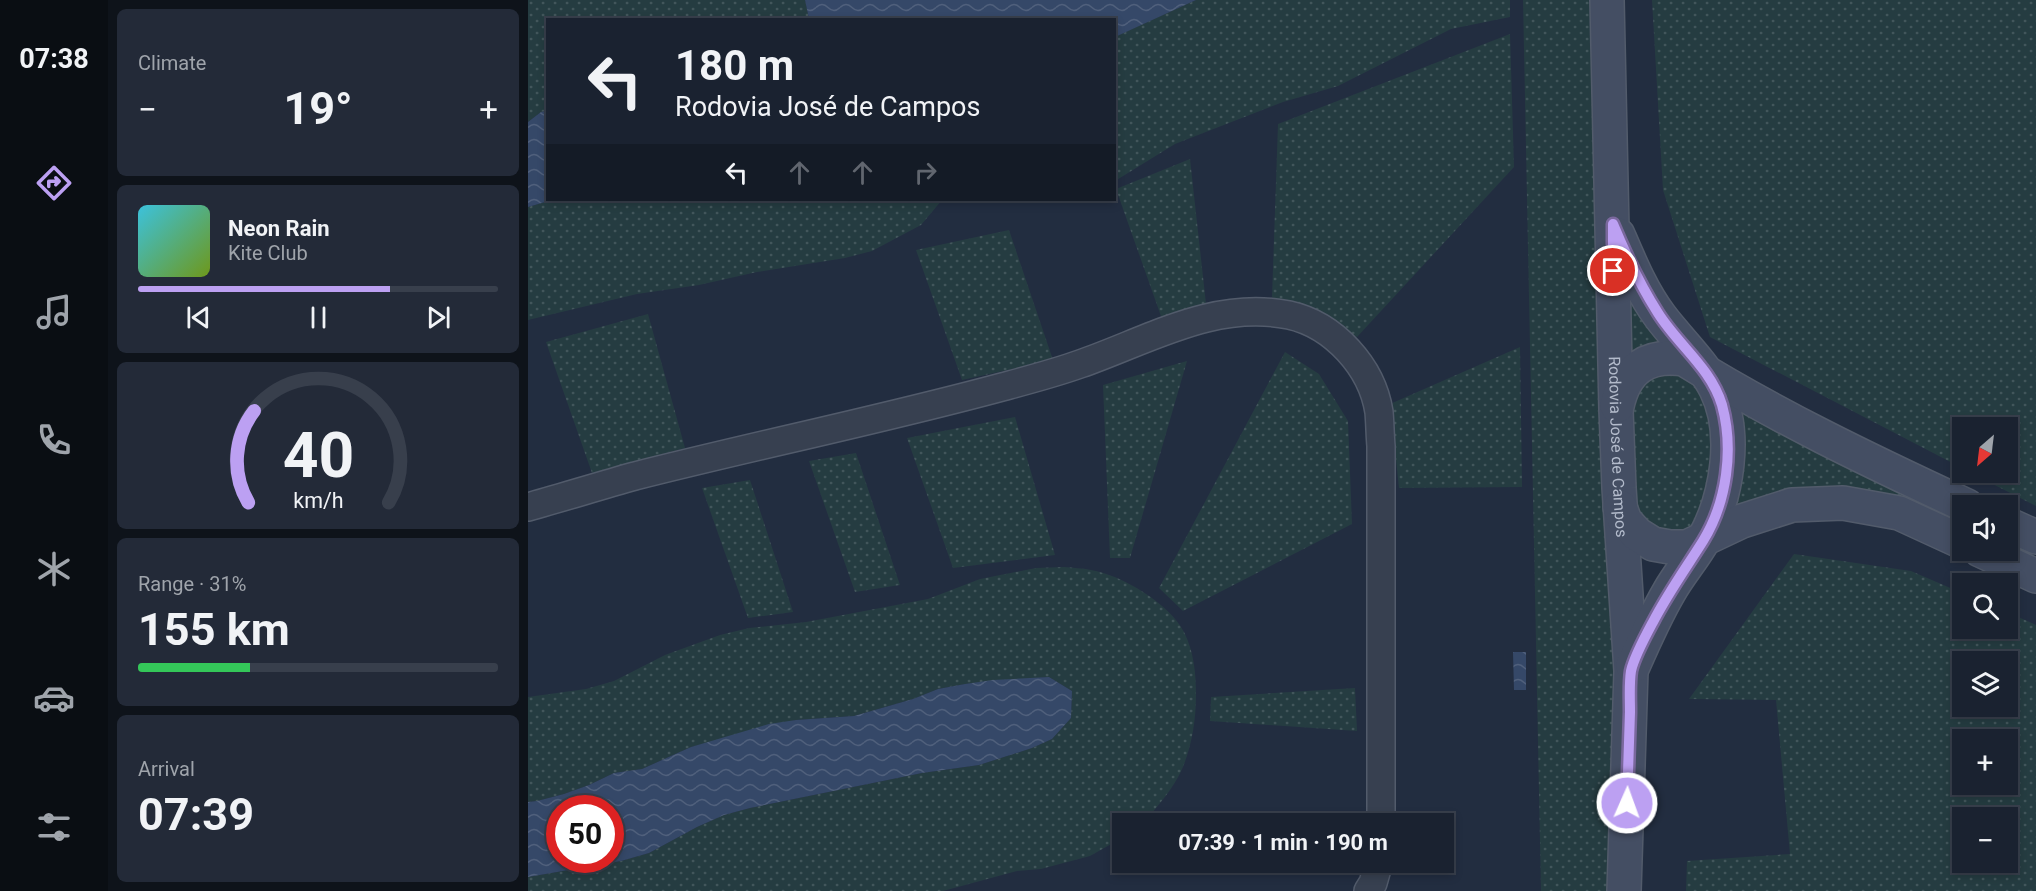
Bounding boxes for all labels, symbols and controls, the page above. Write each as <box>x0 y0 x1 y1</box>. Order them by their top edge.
text: 180 m <box>675 41 794 90</box>
icon: left <box>576 42 654 120</box>
text: 07:38 <box>19 43 89 75</box>
text: Climate <box>138 51 206 75</box>
text: 19° <box>283 82 353 135</box>
text: − <box>138 90 157 129</box>
text: + <box>479 90 498 129</box>
text: Rodovia José de Campos <box>675 91 980 123</box>
icon: left <box>720 156 753 189</box>
icon: ahead <box>783 156 816 189</box>
icon: ahead <box>846 156 879 189</box>
icon: right <box>909 156 942 189</box>
icon: directions <box>33 162 75 204</box>
text: Neon Rain <box>228 216 330 241</box>
text: Kite Club <box>228 241 308 265</box>
pin <box>1587 245 1638 296</box>
icon: arrive <box>1596 254 1629 287</box>
icon: music <box>33 291 75 333</box>
icon: previous <box>182 301 215 334</box>
icon: pause <box>302 301 335 334</box>
icon: next <box>422 301 455 334</box>
street label: Rodovia José de Campos <box>1605 356 1632 538</box>
north arrow <box>1952 417 2018 483</box>
map controls <box>1952 417 2018 873</box>
icon: phone <box>33 419 75 461</box>
text: 40 <box>282 419 354 492</box>
text: km/h <box>293 488 343 513</box>
button: sound <box>1952 495 2018 561</box>
icon: climate <box>33 548 75 590</box>
text: Range · 31% <box>138 572 246 596</box>
button: search <box>1952 573 2018 639</box>
text: 155 km <box>138 603 290 656</box>
button: layers <box>1952 651 2018 717</box>
icon: car <box>33 677 75 719</box>
button: + <box>1952 729 2018 795</box>
text: Arrival <box>138 757 195 781</box>
position arrow <box>1595 771 1659 835</box>
text: 07:39 <box>138 788 254 841</box>
speed limit sign: 50 <box>546 795 624 873</box>
icon: filters <box>33 806 75 848</box>
button: − <box>1952 807 2018 873</box>
text: 07:39 · 1 min · 190 m <box>1178 830 1388 855</box>

